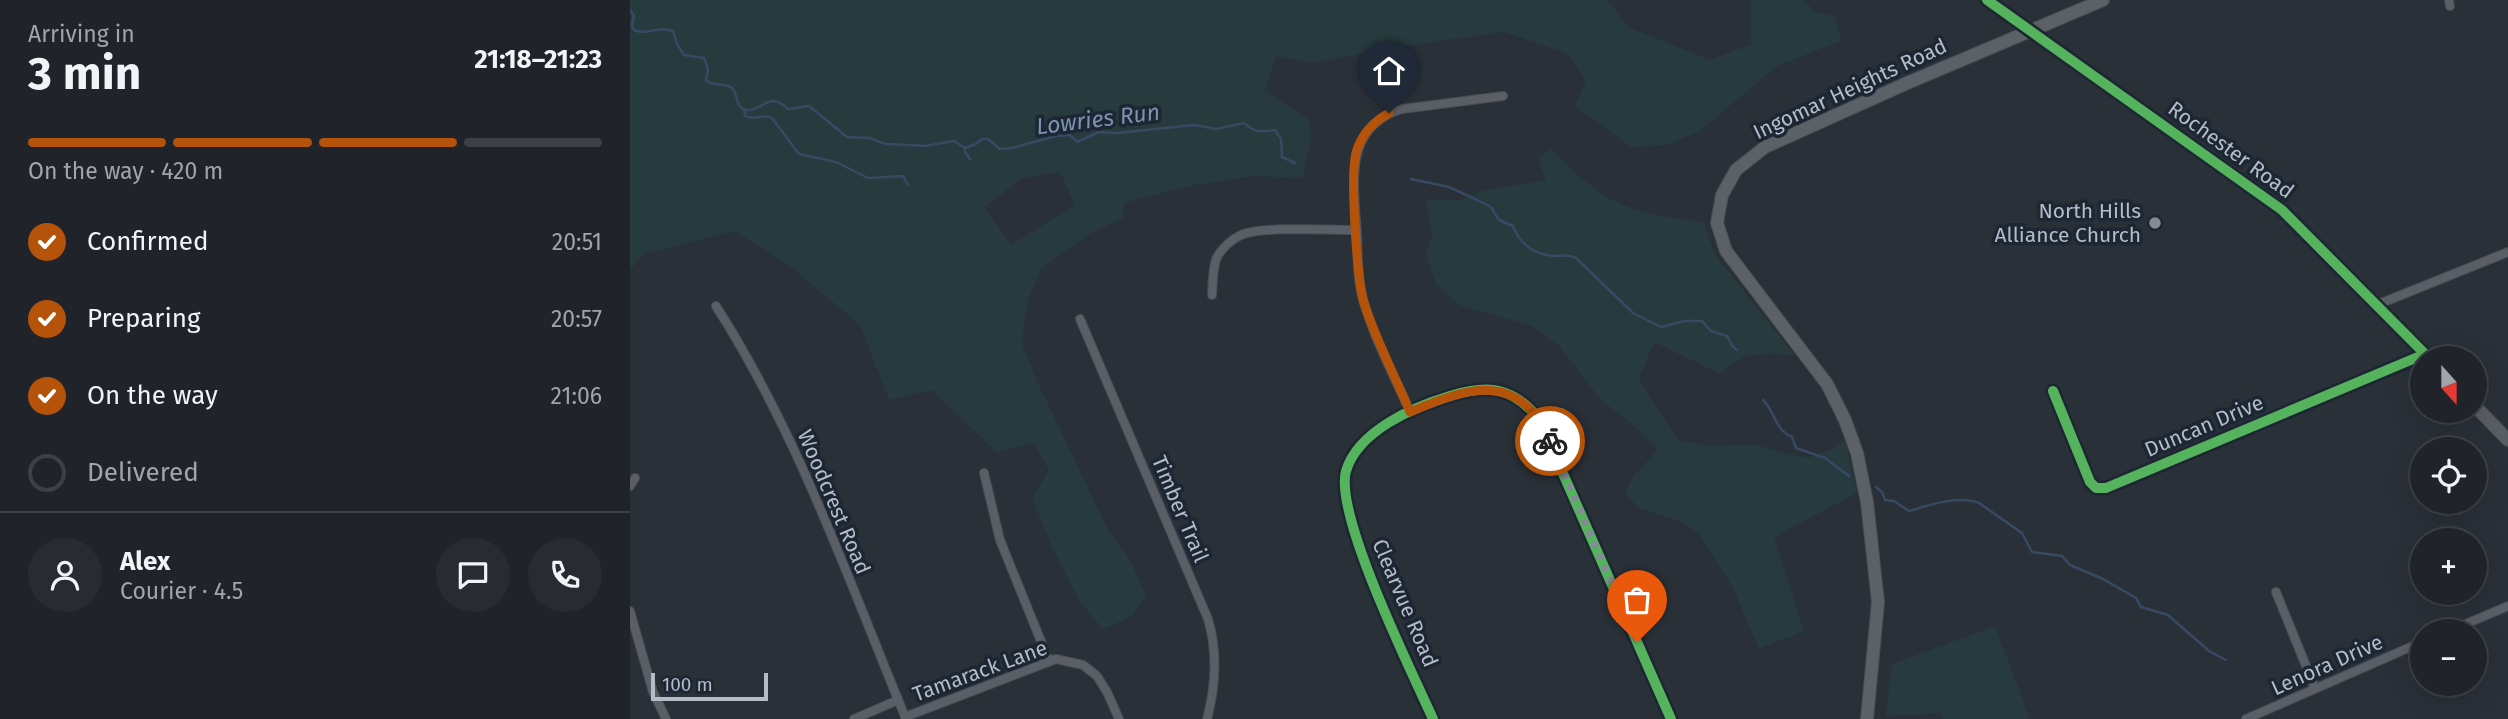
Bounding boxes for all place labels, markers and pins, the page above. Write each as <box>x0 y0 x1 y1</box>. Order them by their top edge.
pin <box>1359 41 1419 113</box>
place label: North Hills Alliance Church <box>1994 198 2141 248</box>
marker: North Hills Alliance Church <box>2147 215 2163 231</box>
pin <box>1607 570 1667 642</box>

